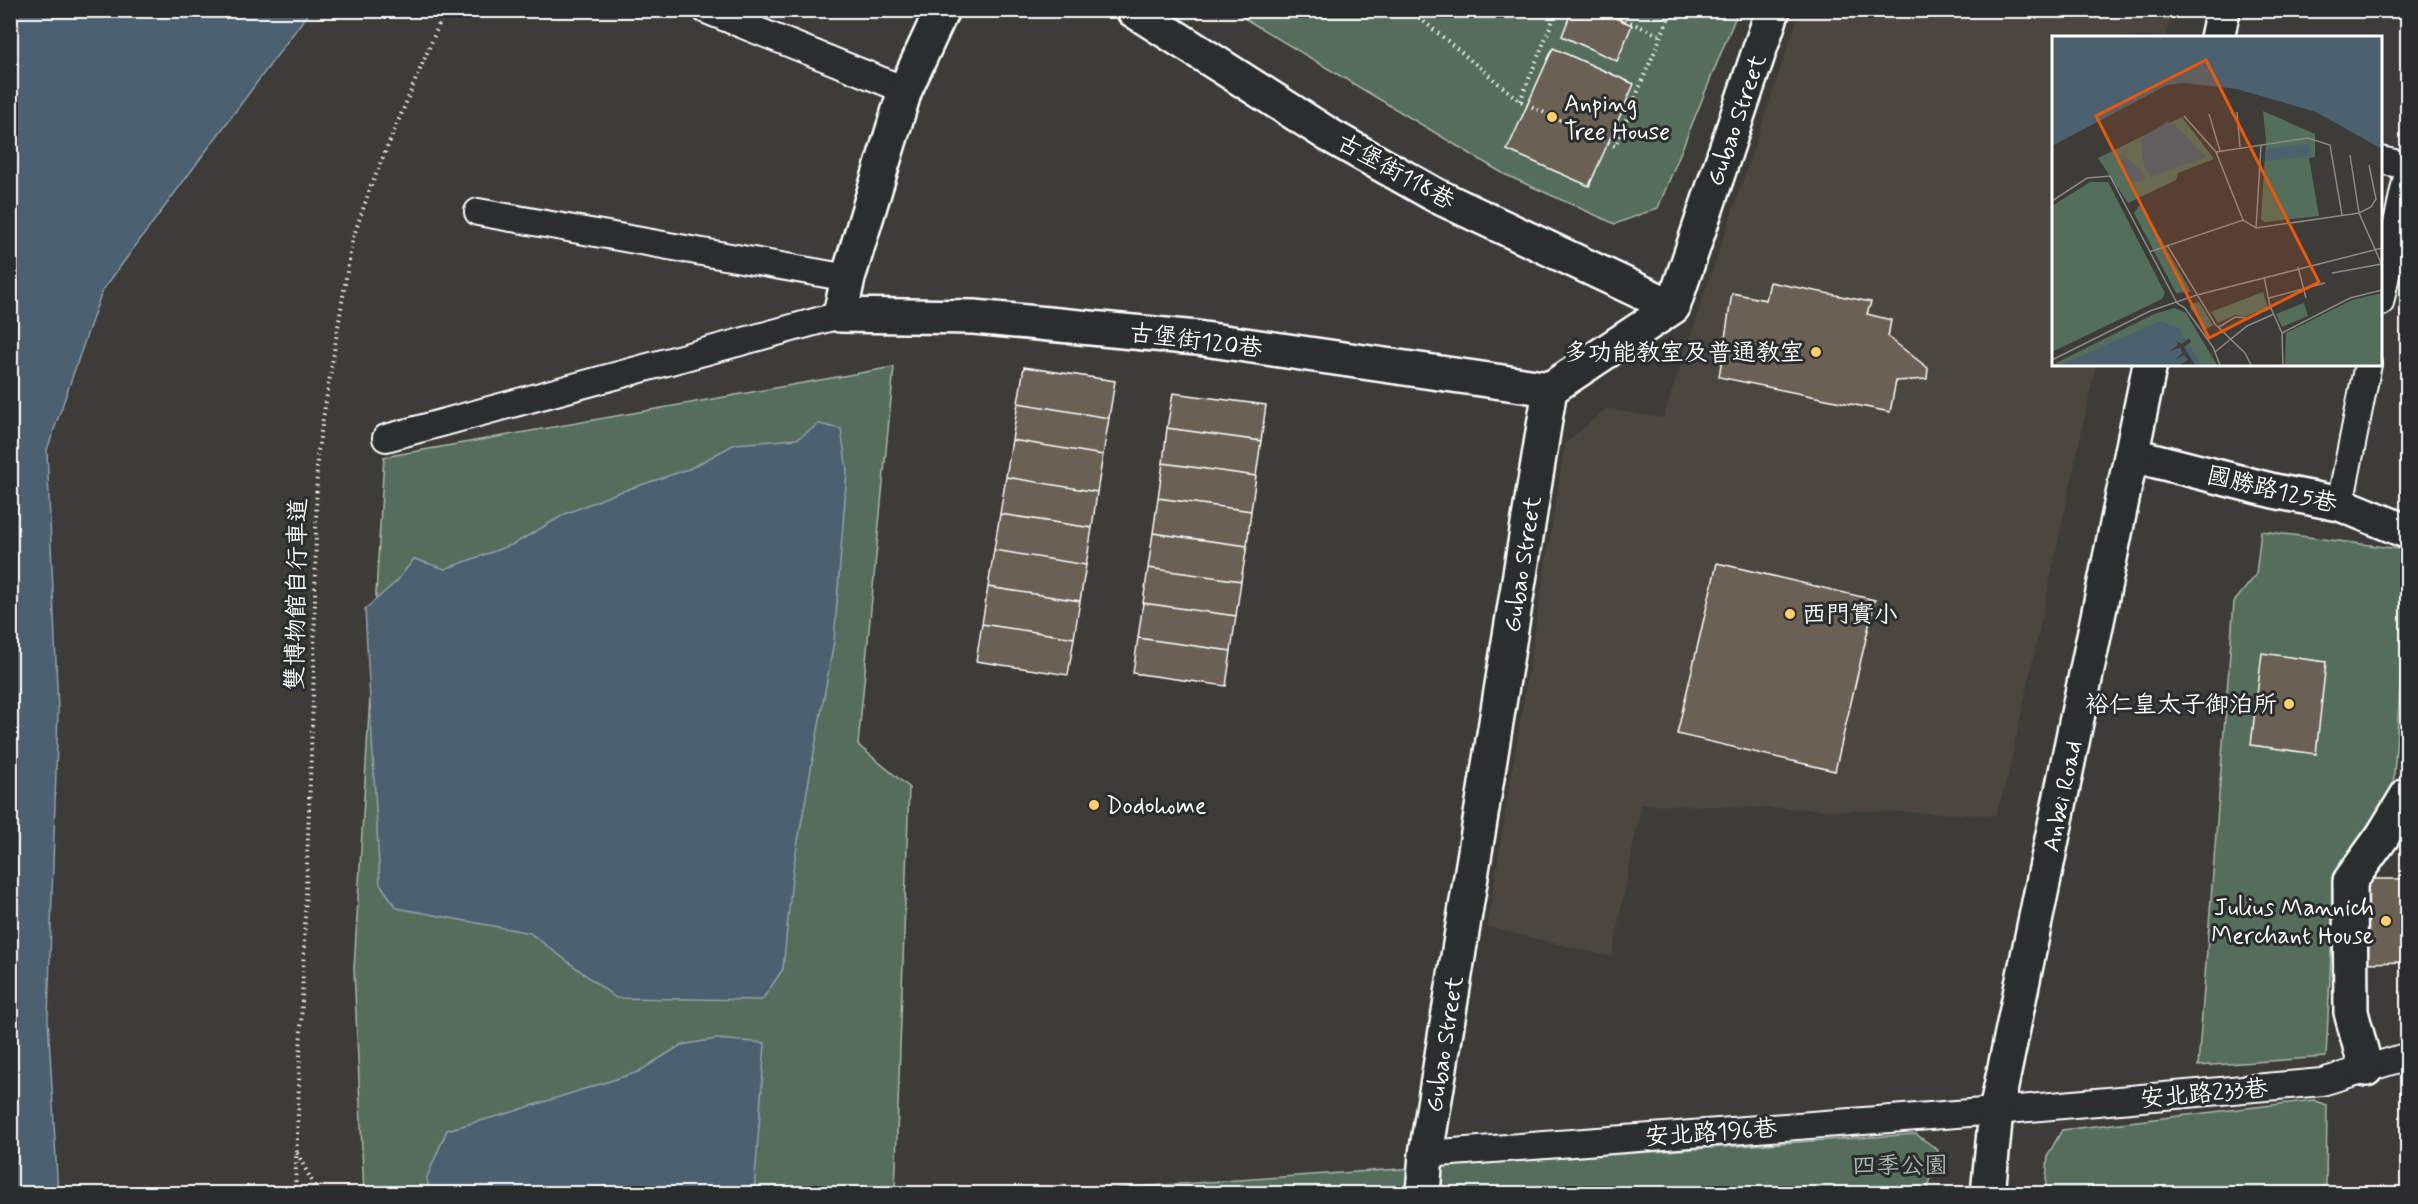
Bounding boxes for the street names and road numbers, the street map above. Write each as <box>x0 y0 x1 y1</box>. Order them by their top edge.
street label: Gubao Street <box>1700 50 1774 191</box>
street label: 古堡街118巷 <box>1331 127 1460 217</box>
street label: 古堡街120巷 <box>1128 318 1264 365</box>
street label: 國勝路125巷 <box>2204 460 2340 520</box>
street label: Gubao Street <box>1497 494 1550 635</box>
street label: 雙博物館自行車道 <box>280 498 315 690</box>
street label: Anbei Road <box>2037 738 2090 855</box>
street label: Gubao Street <box>1419 974 1472 1115</box>
street label: 安北路233巷 <box>2139 1073 2269 1116</box>
street label: 安北路196巷 <box>1644 1113 1778 1154</box>

